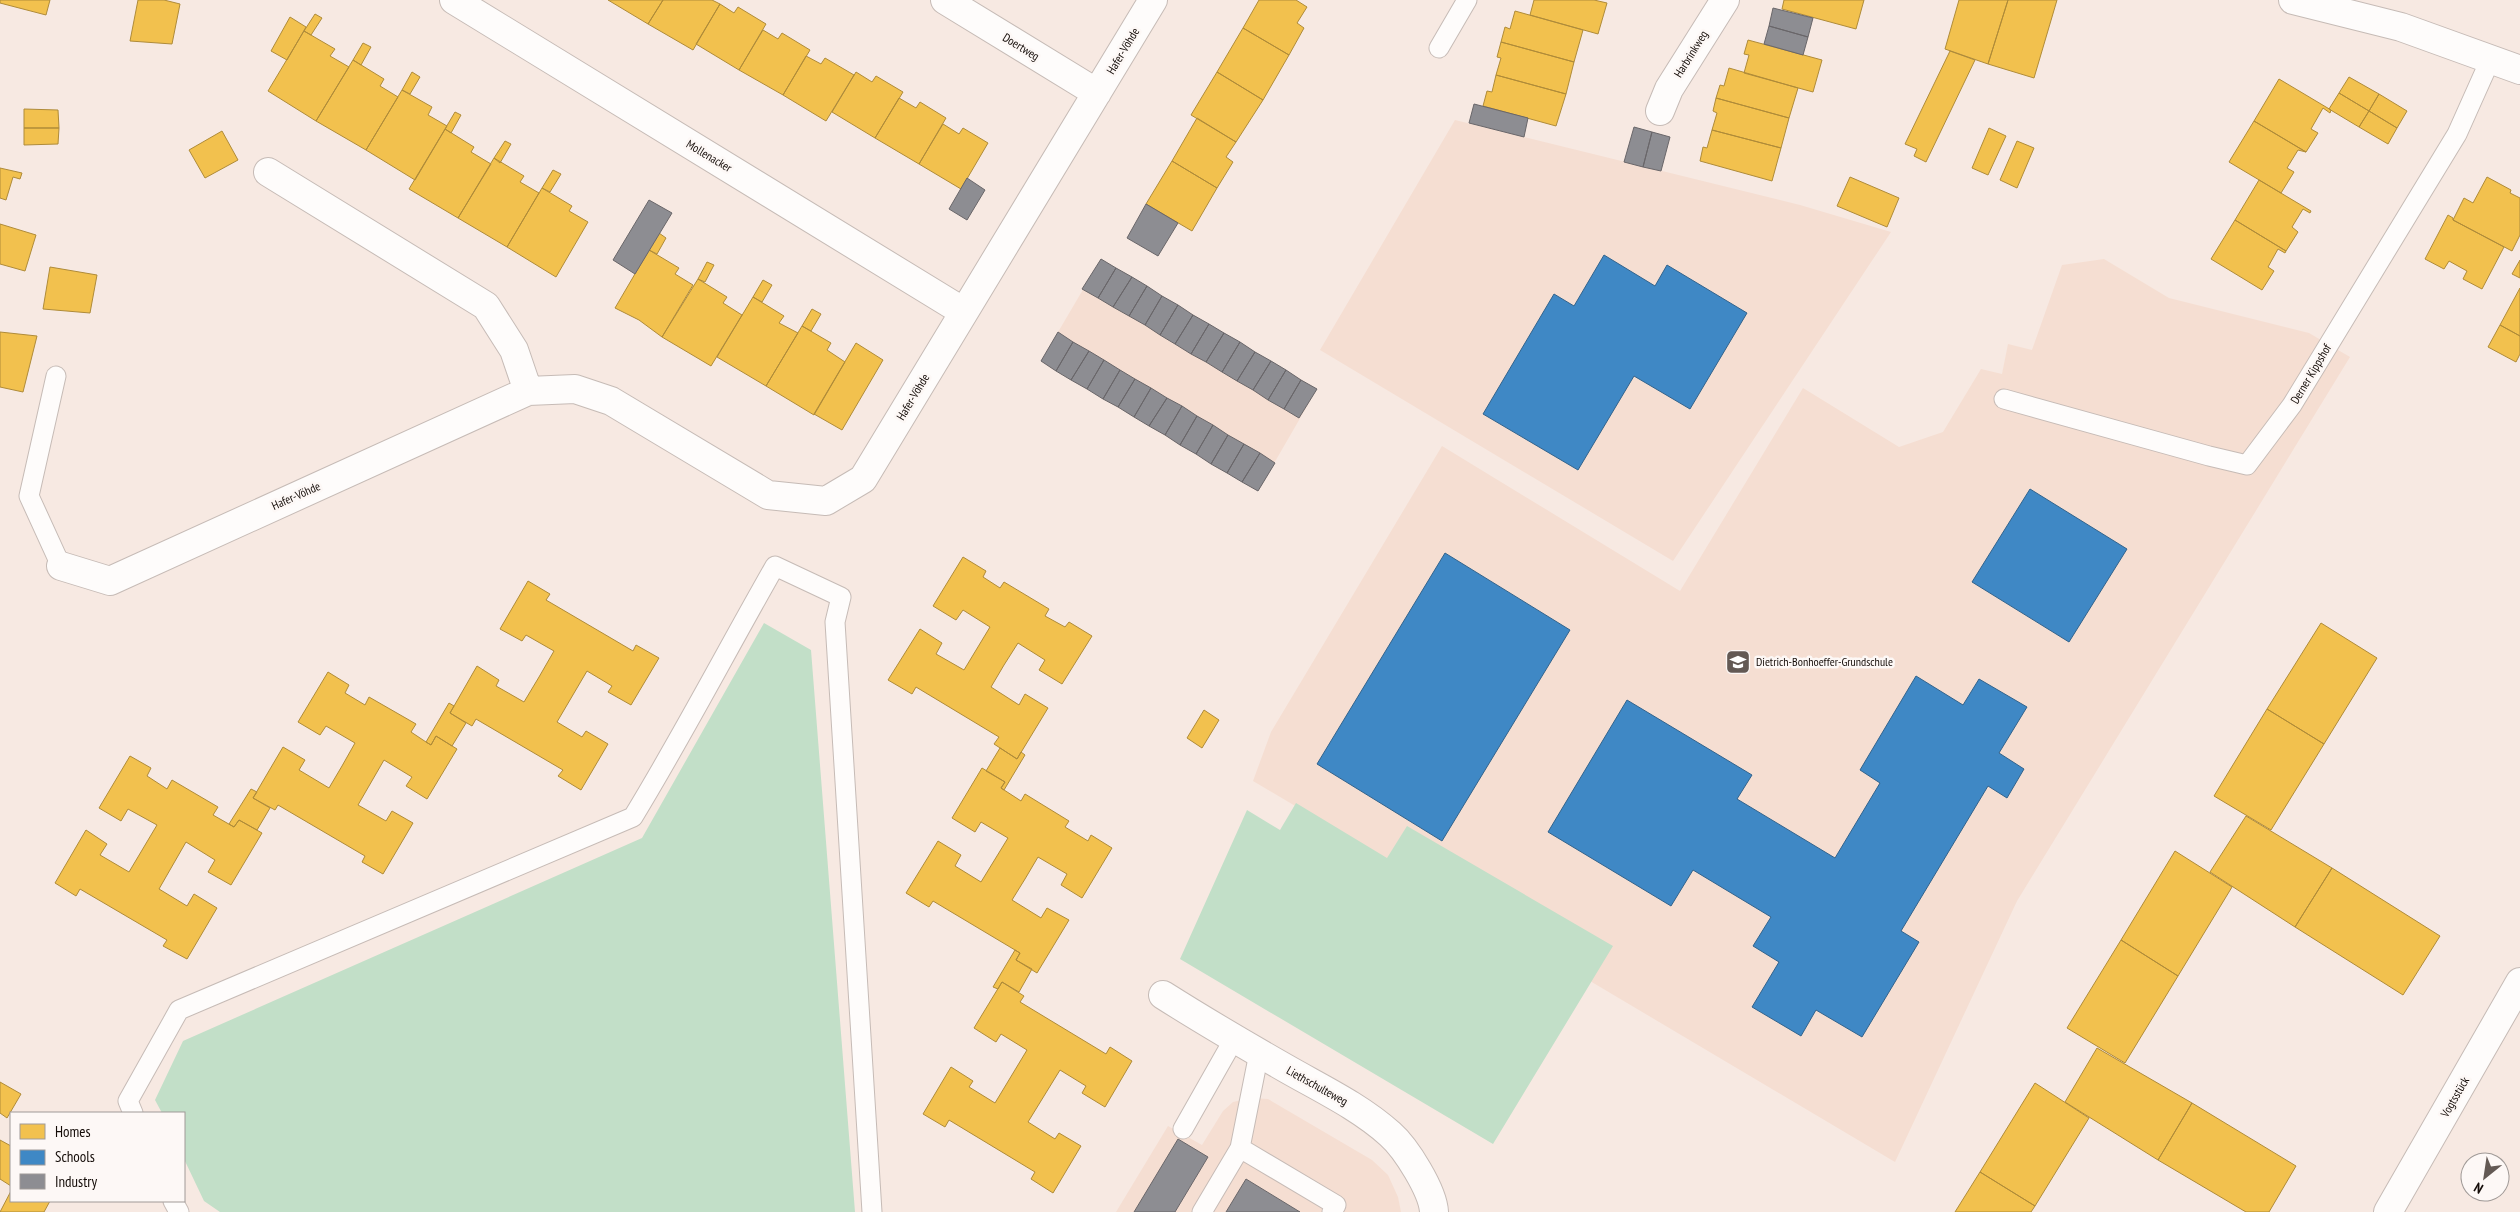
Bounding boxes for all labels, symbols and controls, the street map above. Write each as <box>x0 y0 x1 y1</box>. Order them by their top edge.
street label: Hafer-Vöhde <box>1103 25 1142 77</box>
street label: Harbrinkweg <box>1670 27 1711 80</box>
street label: Doertweg <box>1000 30 1042 64</box>
street label: Mollenacker <box>684 136 735 175</box>
street label: Derner Kippshof <box>2287 340 2335 406</box>
street label: Hafer-Vöhde <box>893 371 932 423</box>
street label: Hafer-Vöhde <box>269 478 322 513</box>
school or university icon: Dietrich-Bonhoeffer-Grundschule <box>1725 649 1751 675</box>
place label: Dietrich-Bonhoeffer-Grundschule <box>1756 654 1893 669</box>
street label: Liethschulteweg <box>1284 1063 1351 1109</box>
street label: Vogtsstück <box>2437 1074 2472 1120</box>
legend <box>10 1112 185 1202</box>
text: Homes <box>55 1122 91 1141</box>
text: Schools <box>55 1147 95 1166</box>
north arrow <box>2460 1152 2510 1202</box>
text: Industry <box>55 1172 97 1191</box>
text: N <box>2471 1179 2486 1198</box>

